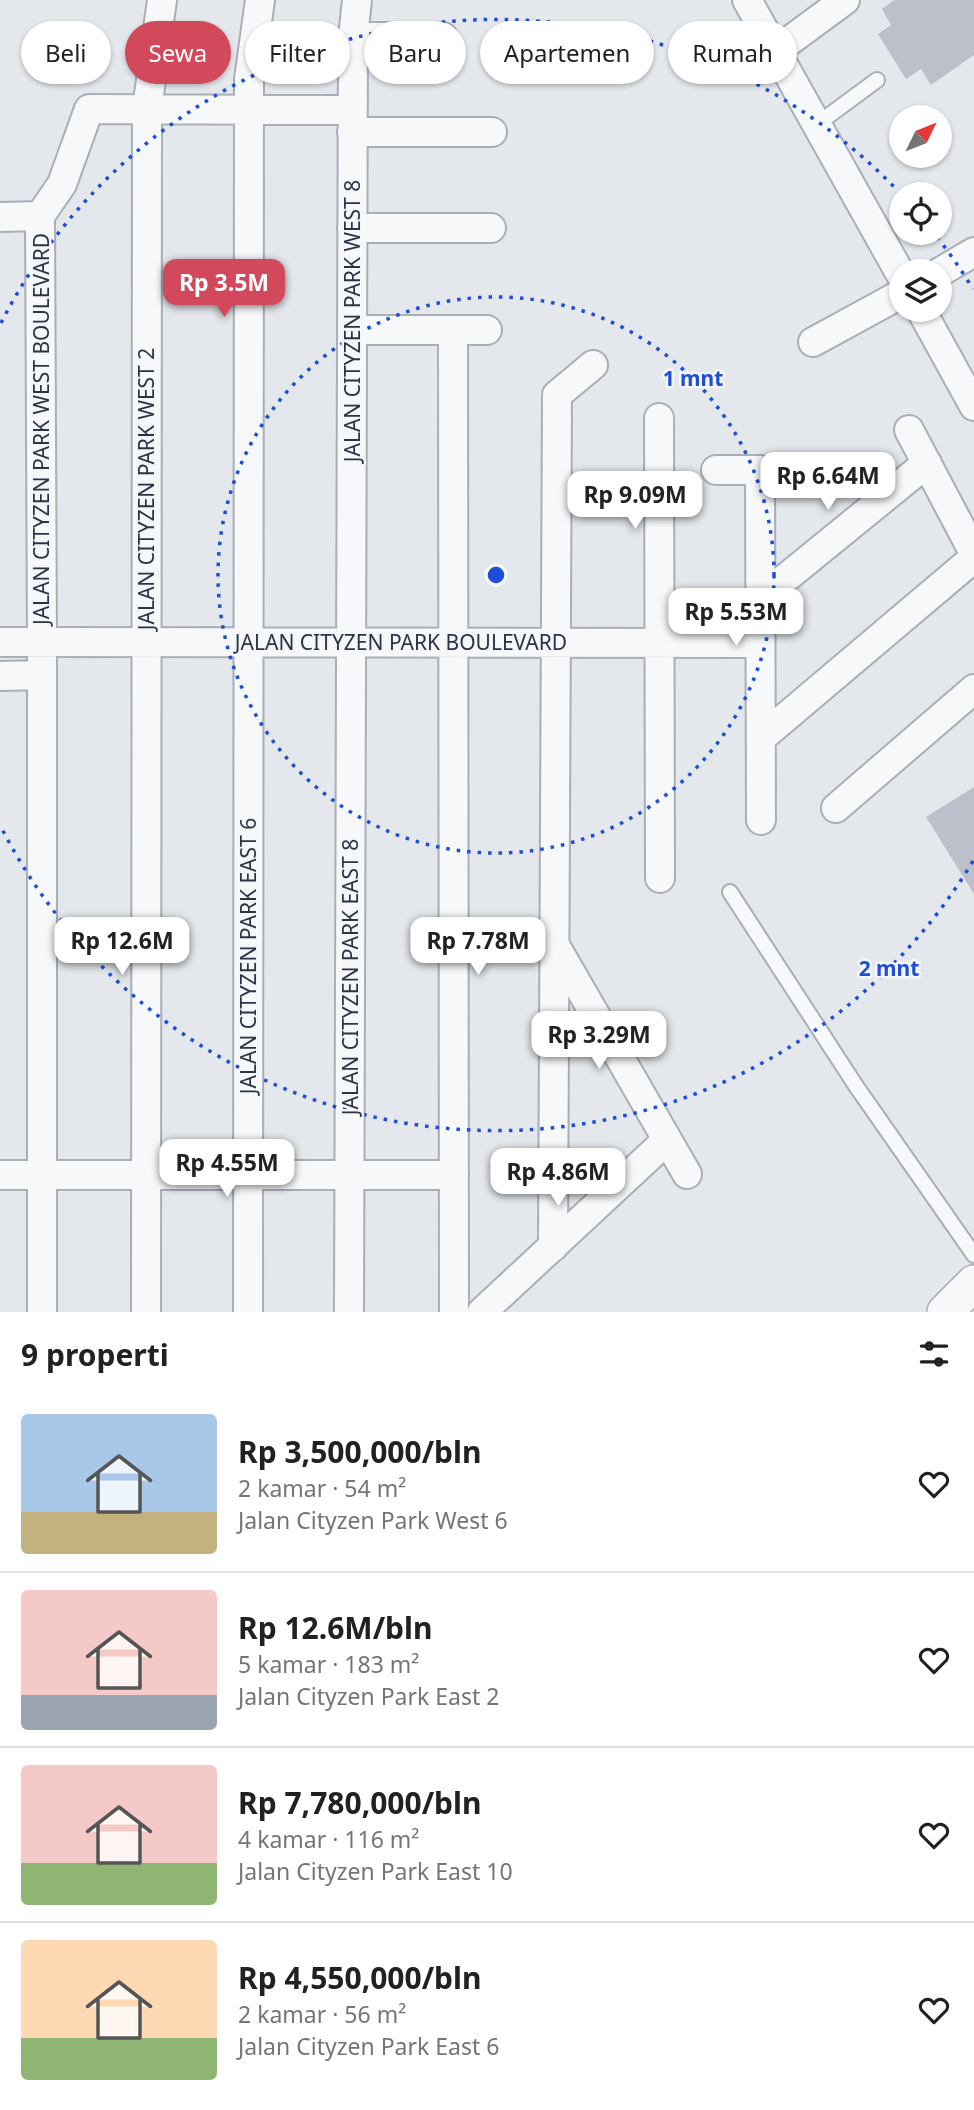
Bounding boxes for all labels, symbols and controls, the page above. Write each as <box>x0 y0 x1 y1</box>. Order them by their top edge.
chip: Beli <box>21 21 111 84</box>
chip: Sewa <box>125 21 231 84</box>
chip: Filter <box>245 21 350 84</box>
chip: Baru <box>364 21 466 84</box>
chip: Apartemen <box>480 21 654 84</box>
chip: Rumah <box>668 21 797 84</box>
north arrow <box>889 105 952 168</box>
map controls <box>889 105 952 322</box>
street label: JALAN CITYZEN PARK WEST 8 <box>338 180 366 464</box>
button: locate <box>889 182 952 245</box>
street label: JALAN CITYZEN PARK WEST BOULEVARD <box>27 233 55 627</box>
button: layers <box>889 259 952 322</box>
pin: Rp 3.5M <box>159 260 289 319</box>
text: Rp 3.5M <box>179 266 269 298</box>
street label: JALAN CITYZEN PARK WEST 2 <box>132 348 160 632</box>
text: 1 mnt <box>663 364 723 392</box>
pin: Rp 6.64M <box>756 452 900 512</box>
text: Rp 6.64M <box>776 459 880 491</box>
pin: Rp 9.09M <box>563 472 707 531</box>
text: Rp 9.09M <box>583 478 687 510</box>
centre of rings <box>484 563 508 587</box>
pin: Rp 5.53M <box>664 588 808 648</box>
text: Rp 5.53M <box>684 595 788 627</box>
street label: JALAN CITYZEN PARK BOULEVARD <box>233 628 567 656</box>
street label: JALAN CITYZEN PARK EAST 6 <box>234 818 262 1096</box>
street label: JALAN CITYZEN PARK EAST 8 <box>336 839 364 1117</box>
pin: Rp 12.6M <box>50 918 194 977</box>
pin: Rp 7.78M <box>406 918 550 977</box>
text: Rp 12.6M <box>70 924 174 956</box>
text: Rp 7.78M <box>426 924 530 956</box>
text: 2 mnt <box>859 954 919 982</box>
pin: Rp 3.29M <box>527 1012 671 1071</box>
text: Rp 3.29M <box>547 1018 651 1050</box>
pin: Rp 4.55M <box>155 1140 299 1199</box>
text: Rp 4.55M <box>175 1146 279 1178</box>
pin: Rp 4.86M <box>486 1148 630 1208</box>
text: Rp 4.86M <box>506 1155 610 1187</box>
text: 9 properti <box>21 1334 169 1375</box>
icon: filters <box>915 1335 953 1373</box>
text: Rp 3,500,000/bln <box>238 1431 482 1472</box>
icon: home <box>77 1442 161 1526</box>
icon: heart <box>915 1465 953 1503</box>
text: 2 kamar · 54 m² <box>238 1472 406 1504</box>
text: Jalan Cityzen Park West 6 <box>238 1504 508 1536</box>
text: Rp 12.6M/bln <box>238 1607 433 1648</box>
icon: home <box>77 1618 161 1702</box>
icon: heart <box>915 1641 953 1679</box>
text: 5 kamar · 183 m² <box>238 1648 419 1680</box>
text: Jalan Cityzen Park East 2 <box>238 1680 499 1712</box>
text: Rp 7,780,000/bln <box>238 1782 482 1823</box>
icon: home <box>77 1793 161 1877</box>
icon: heart <box>915 1816 953 1854</box>
text: 4 kamar · 116 m² <box>238 1823 419 1855</box>
text: Jalan Cityzen Park East 10 <box>238 1855 513 1887</box>
text: Rp 4,550,000/bln <box>238 1957 482 1998</box>
icon: home <box>77 1968 161 2052</box>
icon: heart <box>915 1991 953 2029</box>
text: 2 kamar · 56 m² <box>238 1998 406 2030</box>
text: Jalan Cityzen Park East 6 <box>238 2030 499 2062</box>

